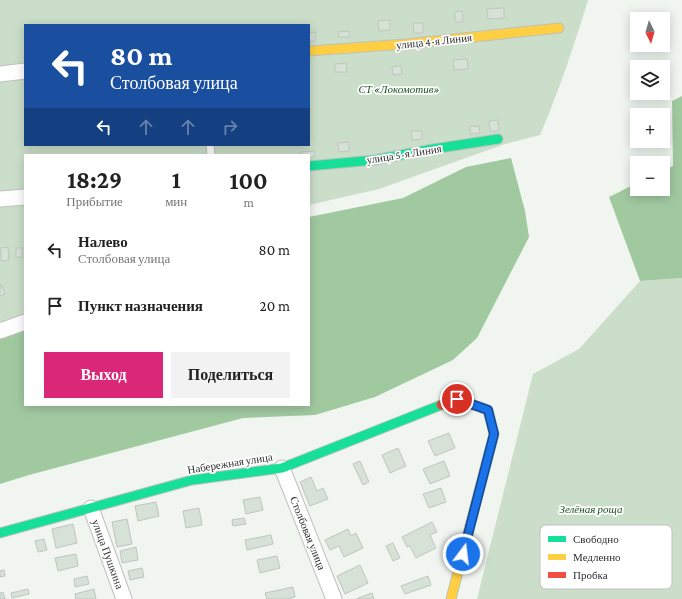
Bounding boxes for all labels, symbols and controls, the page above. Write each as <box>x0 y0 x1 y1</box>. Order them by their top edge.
north arrow <box>630 12 670 52</box>
map controls <box>630 12 670 196</box>
street label: улица 4-я Линия <box>396 31 472 51</box>
icon: left <box>44 40 96 92</box>
text: 80 m <box>110 40 172 71</box>
button: layers <box>630 60 670 100</box>
text: Столбовая улица <box>110 73 238 93</box>
park label: СТ «Локомотив» <box>359 83 440 95</box>
button: + <box>630 108 670 148</box>
icon: left <box>93 116 115 138</box>
icon: ahead <box>135 116 157 138</box>
icon: ahead <box>177 116 199 138</box>
icon: right <box>219 116 241 138</box>
street label: улица 5-я Линия <box>366 142 442 166</box>
button: − <box>630 156 670 196</box>
text: 18:29 <box>67 166 122 193</box>
text: 1 <box>172 166 181 193</box>
text: 100 <box>230 167 268 194</box>
text: Прибытие <box>66 194 123 209</box>
text: мин <box>165 194 187 209</box>
text: m <box>243 195 254 210</box>
text: Налево <box>78 234 128 250</box>
icon: left <box>44 239 66 261</box>
text: 80 m <box>259 242 290 258</box>
text: Столбовая улица <box>78 251 170 266</box>
icon: arrive <box>44 295 66 317</box>
text: Пункт назначения <box>78 298 203 314</box>
text: 20 m <box>260 298 290 314</box>
button: Выход <box>44 352 163 398</box>
button: Поделиться <box>171 352 290 398</box>
pin <box>440 382 474 416</box>
icon: arrive <box>446 388 468 410</box>
street label: Набережная улица <box>186 450 274 476</box>
street label: Столбовая улица <box>288 495 328 572</box>
park label: Зелёная роща <box>560 503 623 515</box>
street label: улица Пушкина <box>90 518 126 591</box>
legend <box>540 525 672 589</box>
position arrow <box>442 533 484 575</box>
text: Свободно <box>573 533 619 545</box>
text: Медленно <box>573 551 621 563</box>
text: Пробка <box>573 569 608 581</box>

